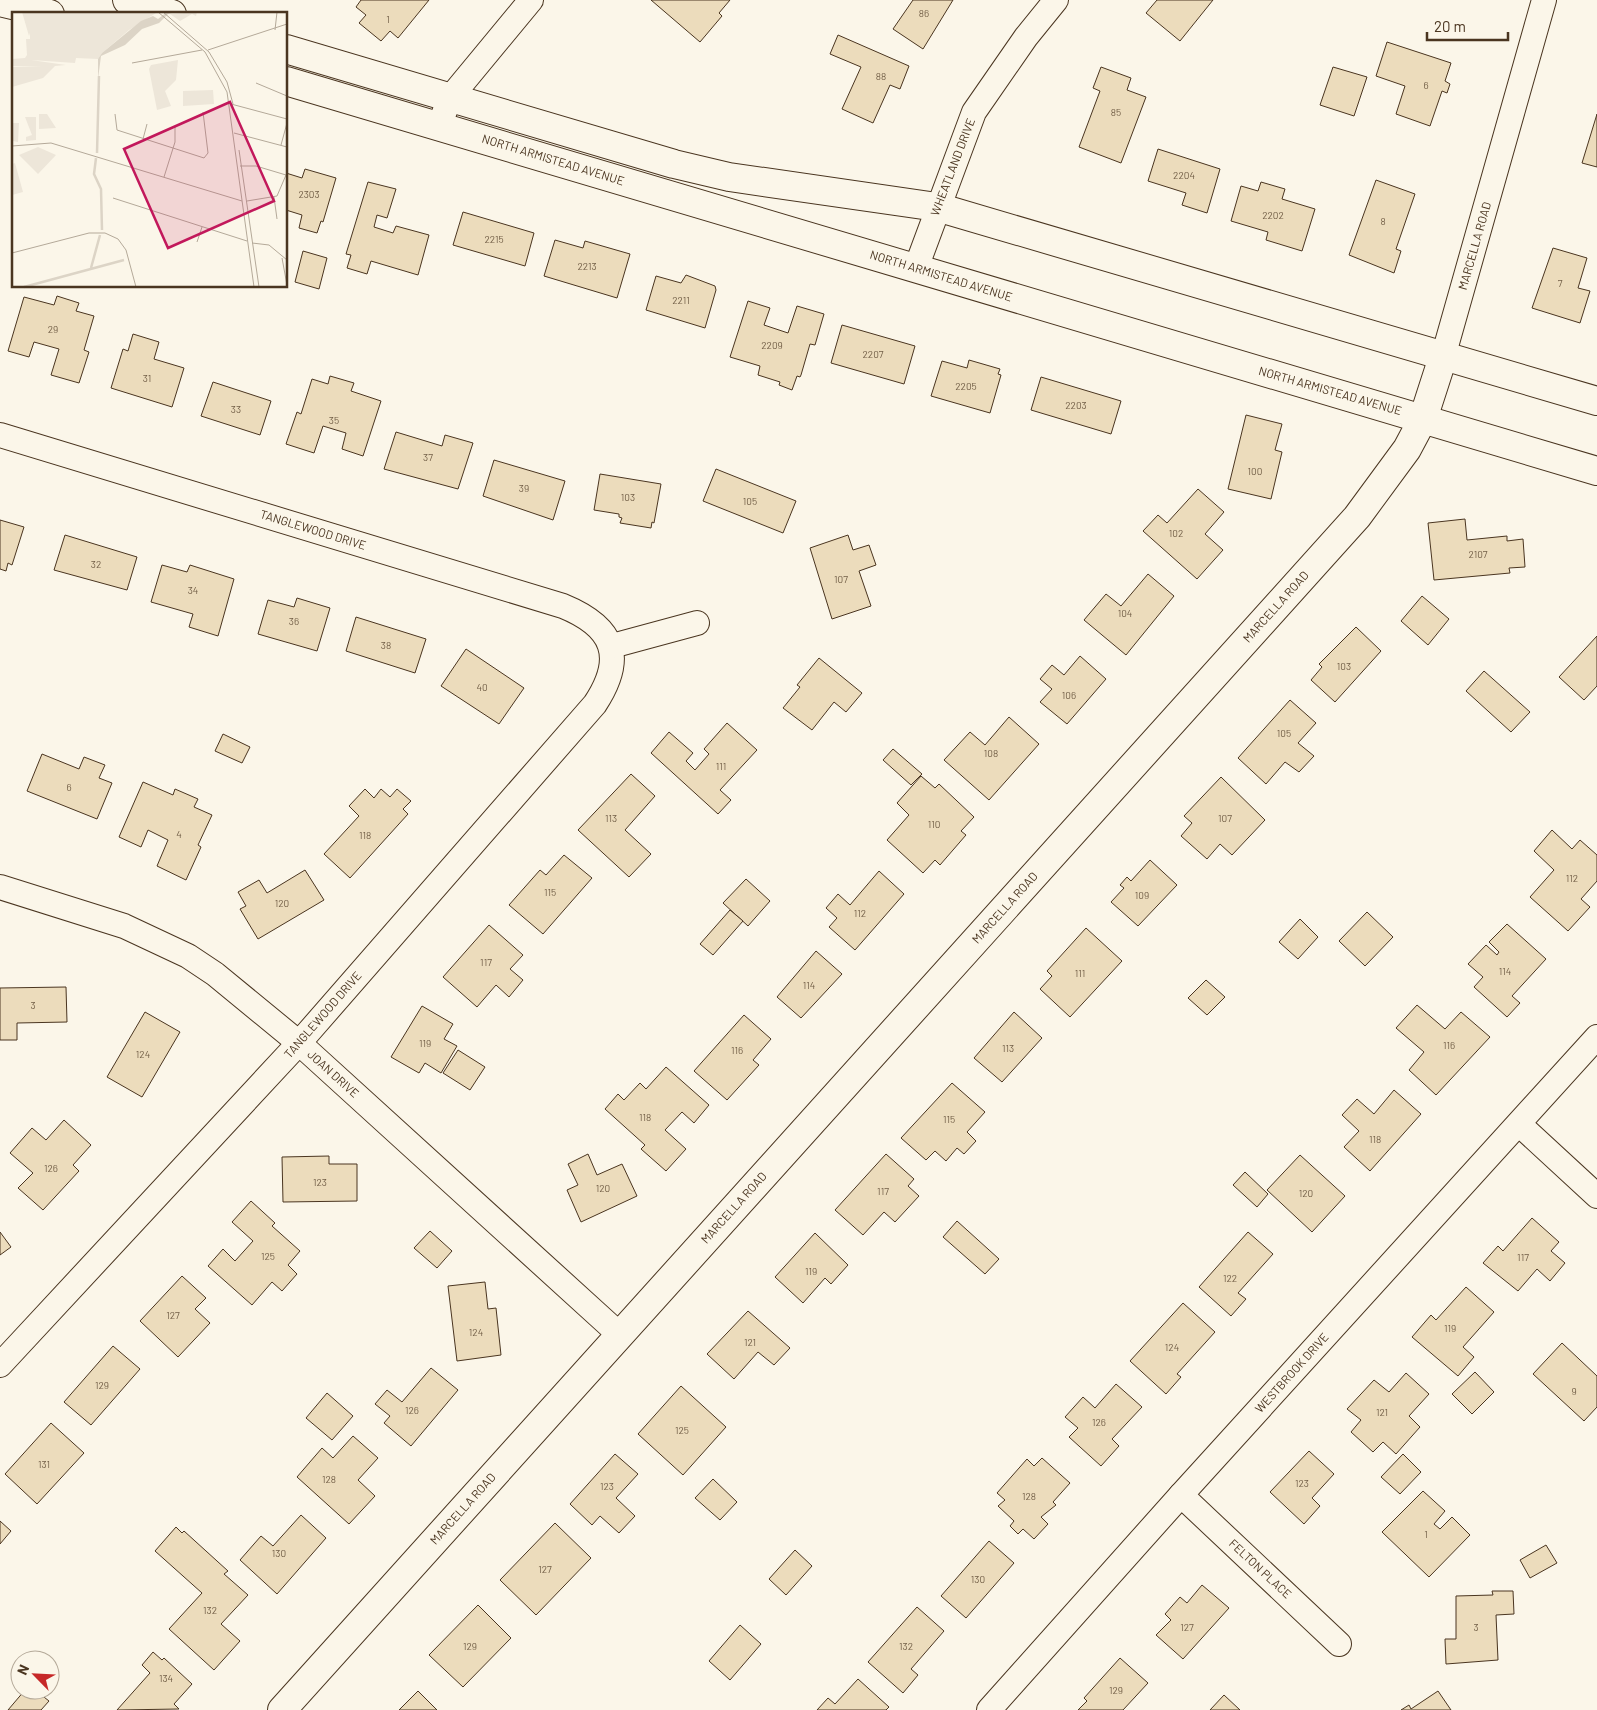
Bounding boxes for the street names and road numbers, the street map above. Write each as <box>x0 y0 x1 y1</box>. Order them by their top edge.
street label: WHEATLAND DRIVE <box>927 116 977 217</box>
street label: NORTH ARMISTEAD AVENUE <box>480 131 626 187</box>
street label: MARCELLA ROAD <box>1455 200 1493 291</box>
street label: NORTH ARMISTEAD AVENUE <box>868 247 1014 303</box>
street label: NORTH ARMISTEAD AVENUE <box>1257 363 1403 417</box>
street label: TANGLEWOOD DRIVE <box>259 506 368 552</box>
street label: MARCELLA ROAD <box>1240 568 1311 645</box>
street label: MARCELLA ROAD <box>969 869 1040 946</box>
street label: TANGLEWOOD DRIVE <box>281 968 364 1061</box>
street label: JOAN DRIVE <box>305 1047 362 1100</box>
street label: MARCELLA ROAD <box>698 1169 769 1246</box>
street label: WESTBROOK DRIVE <box>1252 1329 1331 1415</box>
street label: MARCELLA ROAD <box>427 1470 498 1547</box>
street label: FELTON PLACE <box>1227 1536 1295 1601</box>

